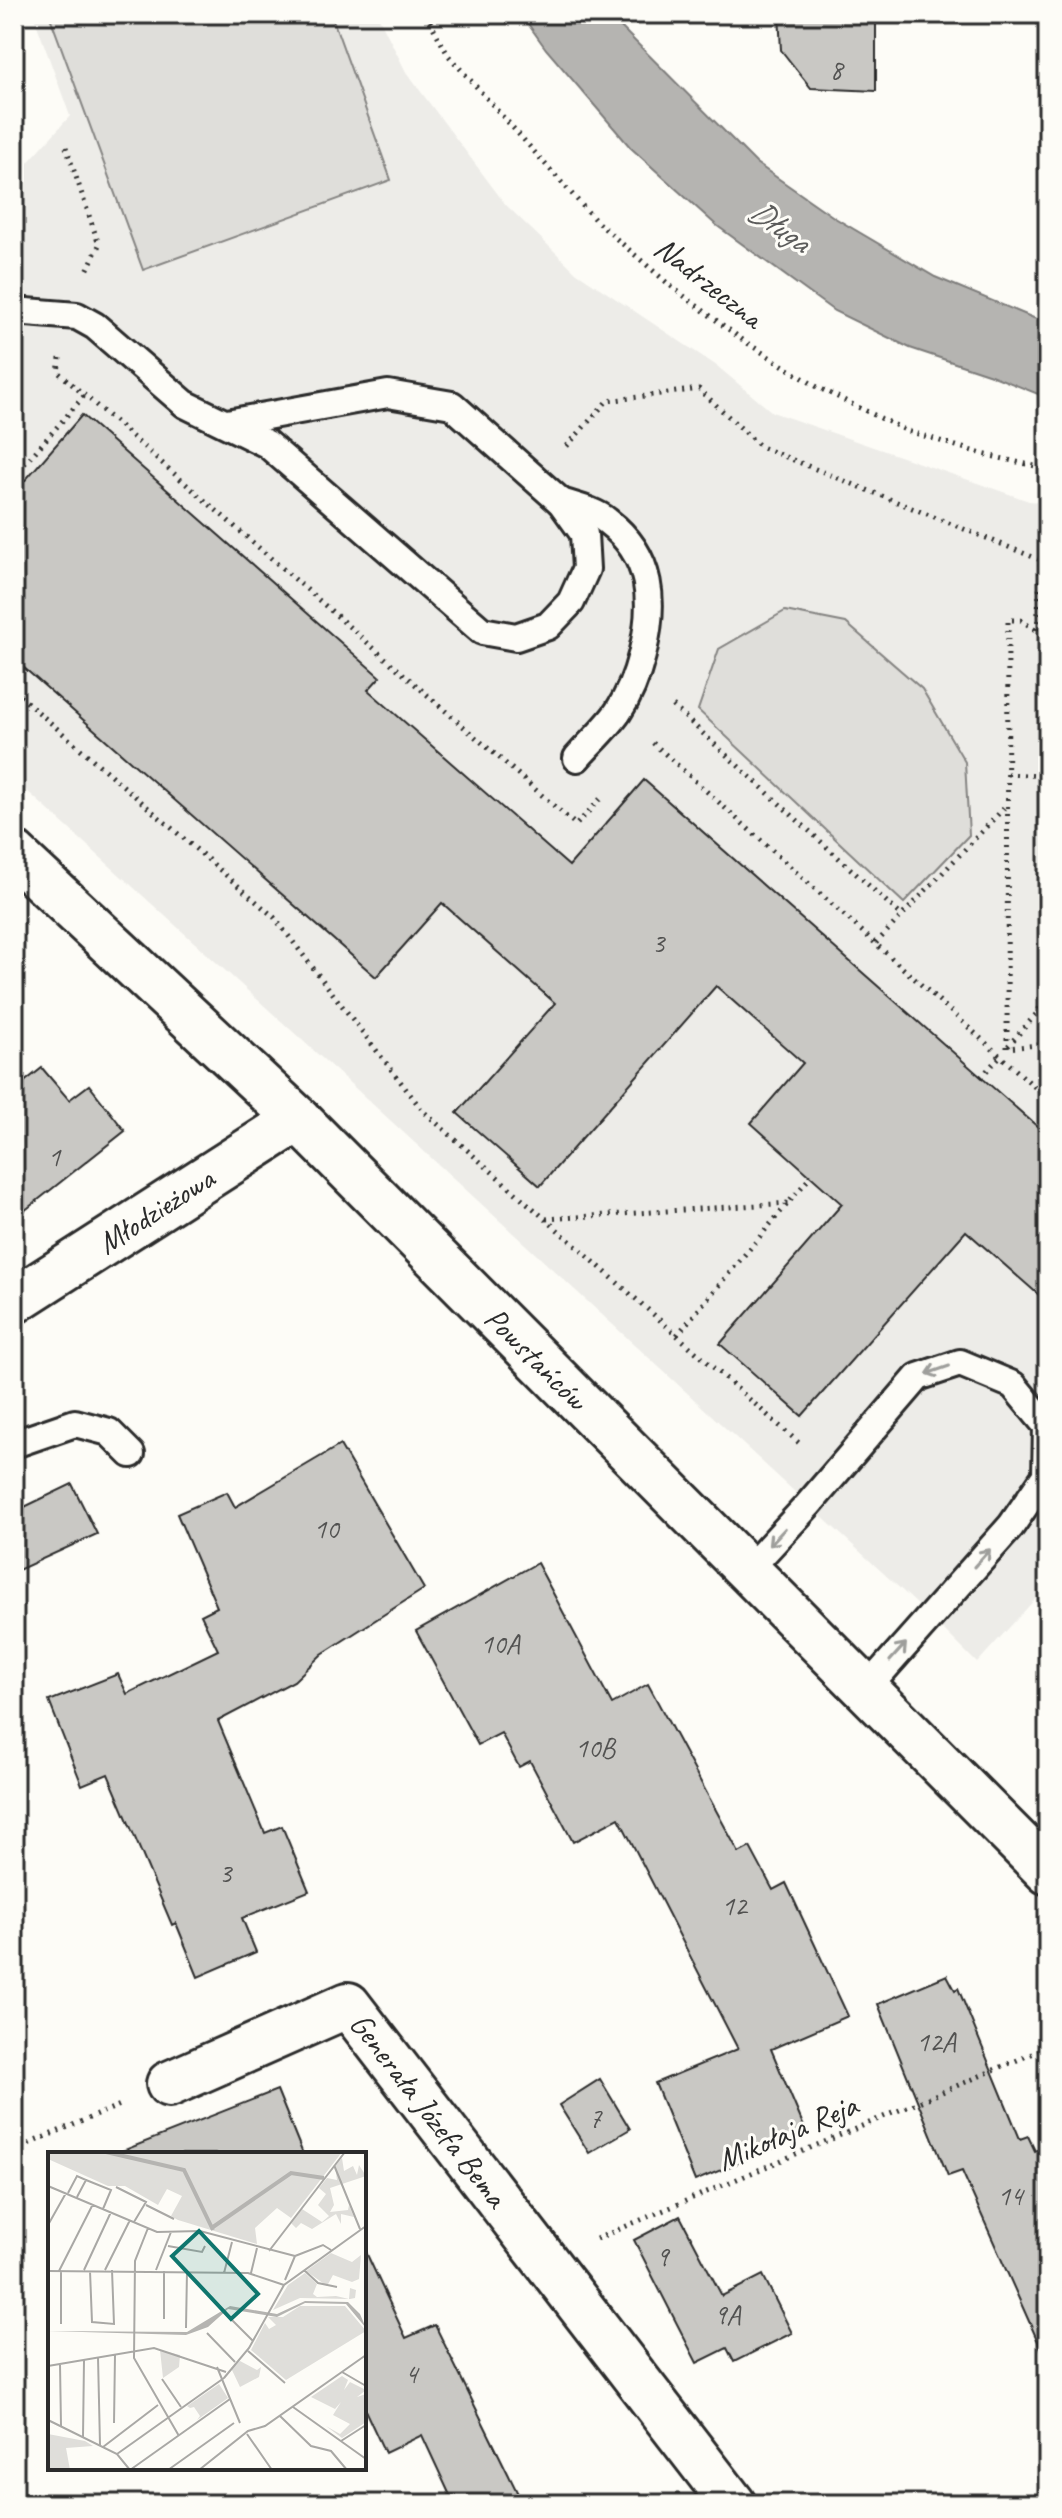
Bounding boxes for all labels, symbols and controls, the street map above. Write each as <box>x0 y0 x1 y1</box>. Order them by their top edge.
house number: 8 <box>830 52 845 87</box>
water label: Długa <box>741 189 822 264</box>
street label: Nadrzeczna <box>646 227 773 339</box>
house number: 3 <box>652 925 667 960</box>
house number: 1 <box>48 1139 62 1174</box>
street label: Młodzieżowa <box>89 1157 224 1263</box>
street label: Powstańców <box>476 1298 598 1421</box>
one-way arrow <box>926 1364 951 1379</box>
house number: 10 <box>313 1511 341 1546</box>
one-way arrow <box>769 1527 787 1547</box>
one-way arrow <box>973 1548 991 1568</box>
house number: 10A <box>480 1626 522 1661</box>
one-way arrow <box>889 1643 907 1663</box>
house number: 10B <box>575 1730 617 1765</box>
house number: 3 <box>219 1855 234 1890</box>
house number: 12 <box>721 1888 749 1923</box>
street label: Generała Józefa Bema <box>340 2005 518 2217</box>
house number: 12A <box>916 2024 958 2059</box>
street label: Mikołaja Reja <box>711 2084 865 2180</box>
house number: 7 <box>589 2100 603 2135</box>
inset map <box>48 2152 366 2470</box>
house number: 14 <box>997 2178 1025 2213</box>
house number: 9 <box>656 2239 671 2274</box>
house number: 9A <box>714 2297 742 2332</box>
house number: 4 <box>405 2356 420 2391</box>

